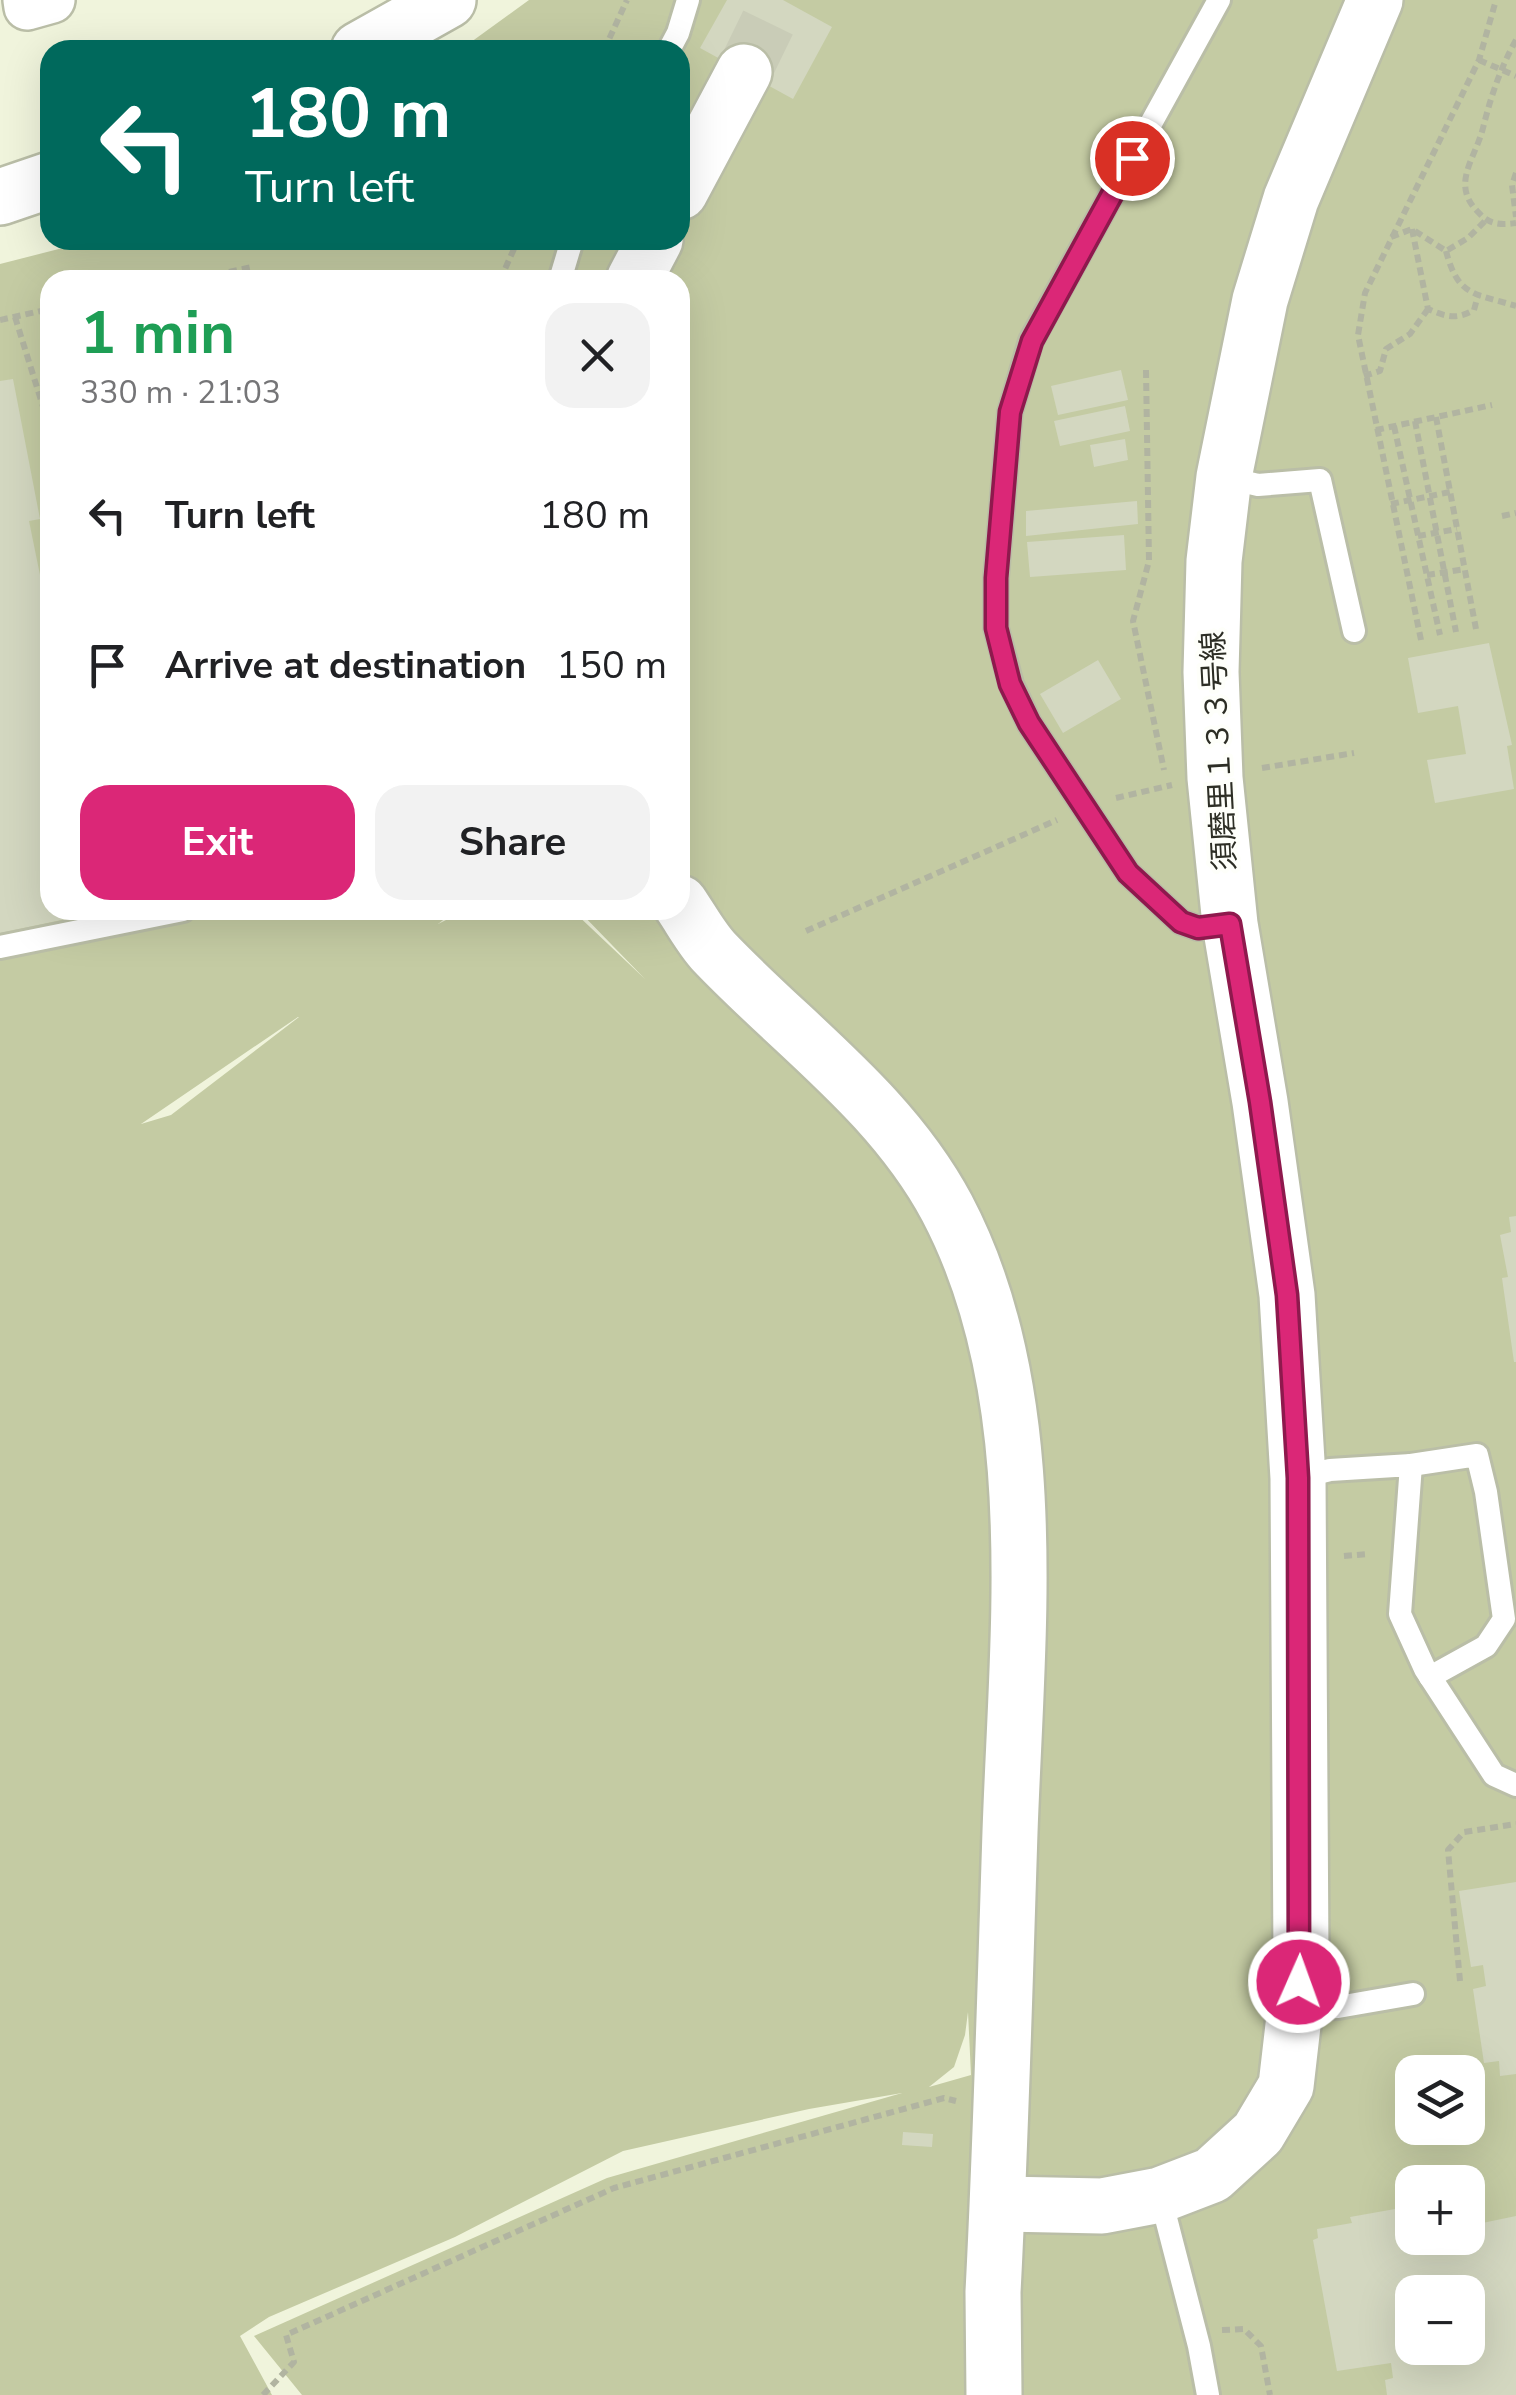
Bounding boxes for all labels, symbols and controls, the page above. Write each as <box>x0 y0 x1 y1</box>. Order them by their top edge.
text: 180 m <box>245 66 451 162</box>
icon: left <box>80 80 210 210</box>
pin <box>1090 116 1175 201</box>
icon: arrive <box>1105 131 1160 186</box>
text: Turn left <box>245 157 414 218</box>
text: 1 min <box>80 292 235 374</box>
button: close <box>545 303 650 408</box>
text: 330 m · 21:03 <box>80 371 281 414</box>
icon: left <box>80 488 135 543</box>
text: Turn left <box>165 490 315 541</box>
text: 180 m <box>539 490 650 541</box>
street label: 須磨里１３３号線 <box>1193 630 1246 872</box>
icon: arrive <box>80 638 135 693</box>
text: Arrive at destination <box>165 640 526 691</box>
text: 150 m <box>556 640 667 691</box>
button: Exit <box>80 785 355 900</box>
button: Share <box>375 785 650 900</box>
position arrow <box>1247 1930 1351 2034</box>
map controls <box>1395 2055 1485 2365</box>
button: layers <box>1395 2055 1485 2145</box>
button: + <box>1395 2165 1485 2255</box>
button: − <box>1395 2275 1485 2365</box>

